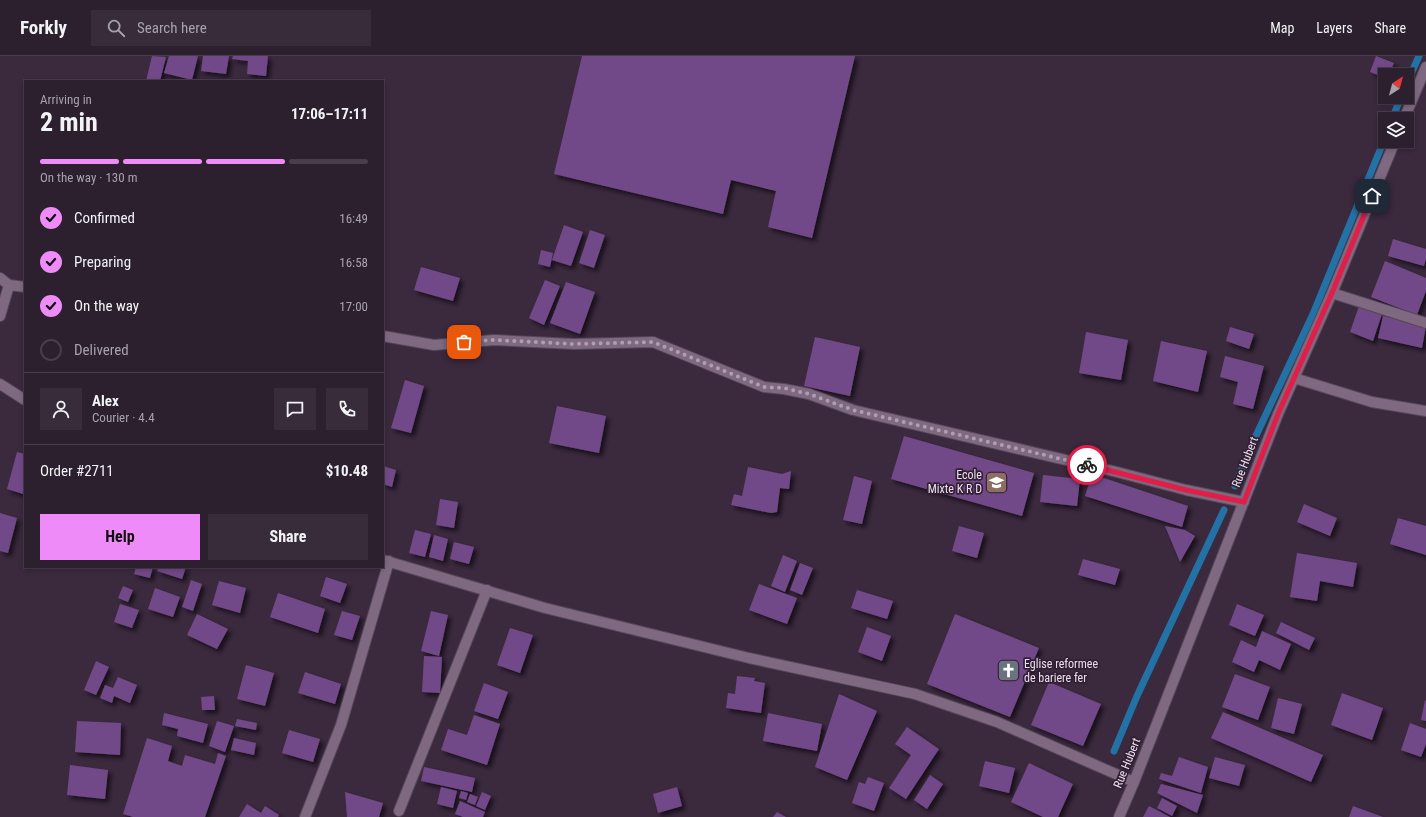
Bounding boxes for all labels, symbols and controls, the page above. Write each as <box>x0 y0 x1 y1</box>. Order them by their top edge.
search box <box>91 10 371 46</box>
text: Forkly <box>20 16 67 39</box>
icon: search <box>105 17 127 39</box>
text: Search here <box>137 19 207 37</box>
text: Map <box>1270 20 1294 36</box>
text: Layers <box>1316 20 1353 36</box>
text: Share <box>1375 20 1406 36</box>
north arrow <box>1378 68 1414 104</box>
map controls <box>1378 68 1414 148</box>
text: Arriving in <box>40 92 92 107</box>
text: 17:06–17:11 <box>291 105 368 123</box>
text: 2 min <box>40 107 98 137</box>
button: layers <box>1378 112 1414 148</box>
text: On the way · 130 m <box>40 170 137 185</box>
pin <box>1355 179 1389 213</box>
icon: home <box>1361 185 1383 207</box>
icon: check <box>40 207 62 229</box>
text: Confirmed <box>74 209 135 227</box>
text: 16:49 <box>339 211 368 226</box>
icon: check <box>40 251 62 273</box>
text: Preparing <box>74 253 131 271</box>
text: 16:58 <box>339 255 368 270</box>
icon: check <box>40 295 62 317</box>
text: On the way <box>74 297 139 315</box>
text: 17:00 <box>339 299 368 314</box>
pin <box>447 325 481 359</box>
icon: bag <box>453 331 475 353</box>
text: Delivered <box>74 341 129 359</box>
button: person <box>40 388 82 430</box>
button: chat <box>274 388 316 430</box>
button: phone <box>326 388 368 430</box>
text: Alex <box>92 392 119 410</box>
text: Courier · 4.4 <box>92 410 155 425</box>
street label: Rue Hubert <box>1229 434 1261 489</box>
courier <box>1067 445 1107 485</box>
icon: bike <box>1076 454 1098 476</box>
text: Order #2711 <box>40 462 114 480</box>
text: $10.48 <box>326 462 368 480</box>
place label: Ecole Mixte K R D <box>928 468 982 496</box>
school or university icon: Ecole Mixte K R D <box>984 469 1010 495</box>
button: Help <box>40 514 200 560</box>
button: Share <box>208 514 368 560</box>
place label: Eglise reformee de bariere fer <box>1024 657 1098 685</box>
church icon: Eglise reformee de bariere fer <box>996 658 1022 684</box>
street label: Rue Hubert <box>1111 735 1144 790</box>

